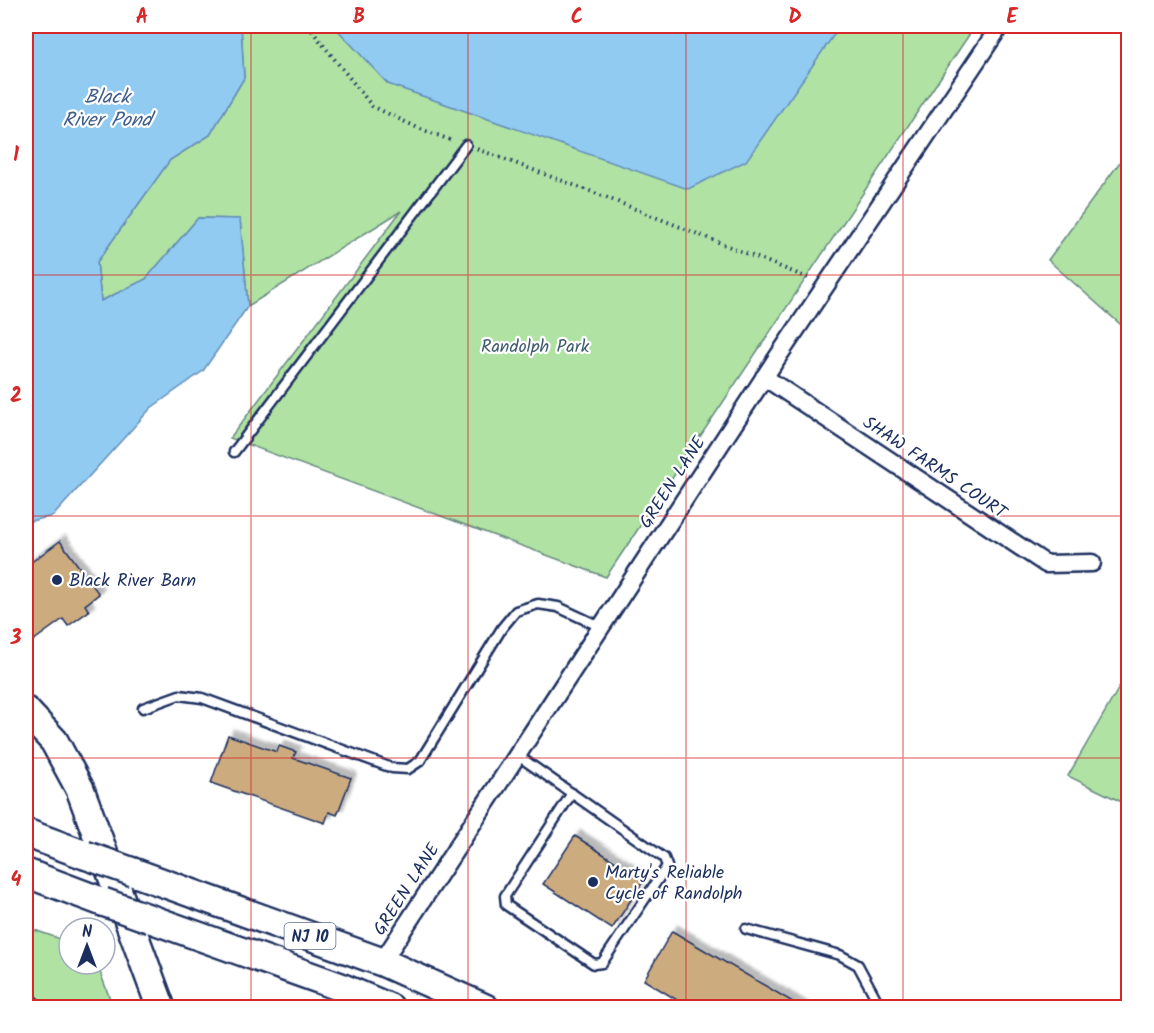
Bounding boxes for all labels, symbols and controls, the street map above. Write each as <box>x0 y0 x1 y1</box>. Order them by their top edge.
text: A <box>136 2 148 34</box>
text: B <box>353 2 365 34</box>
text: C <box>571 2 583 34</box>
text: D <box>788 2 802 34</box>
text: E <box>1006 2 1018 34</box>
water label: Black River Pond <box>62 82 157 137</box>
text: 1 <box>13 140 19 172</box>
park label: Randolph Park <box>481 333 590 362</box>
text: 2 <box>10 381 22 413</box>
street label: SHAW FARMS COURT <box>856 409 1013 528</box>
street label: GREEN LANE <box>632 430 714 535</box>
place label: Black River Barn <box>69 567 196 596</box>
marker: Black River Barn <box>50 573 64 587</box>
text: 3 <box>10 623 22 655</box>
street label: GREEN LANE <box>366 837 448 942</box>
place label: Marty's Reliable Cycle of Randolph <box>605 859 742 909</box>
text: 4 <box>11 865 22 897</box>
marker: Marty's Reliable Cycle of Randolph <box>586 875 600 889</box>
north arrow <box>57 916 117 976</box>
text: N <box>82 920 92 945</box>
road number: NJ 10 <box>284 923 336 949</box>

